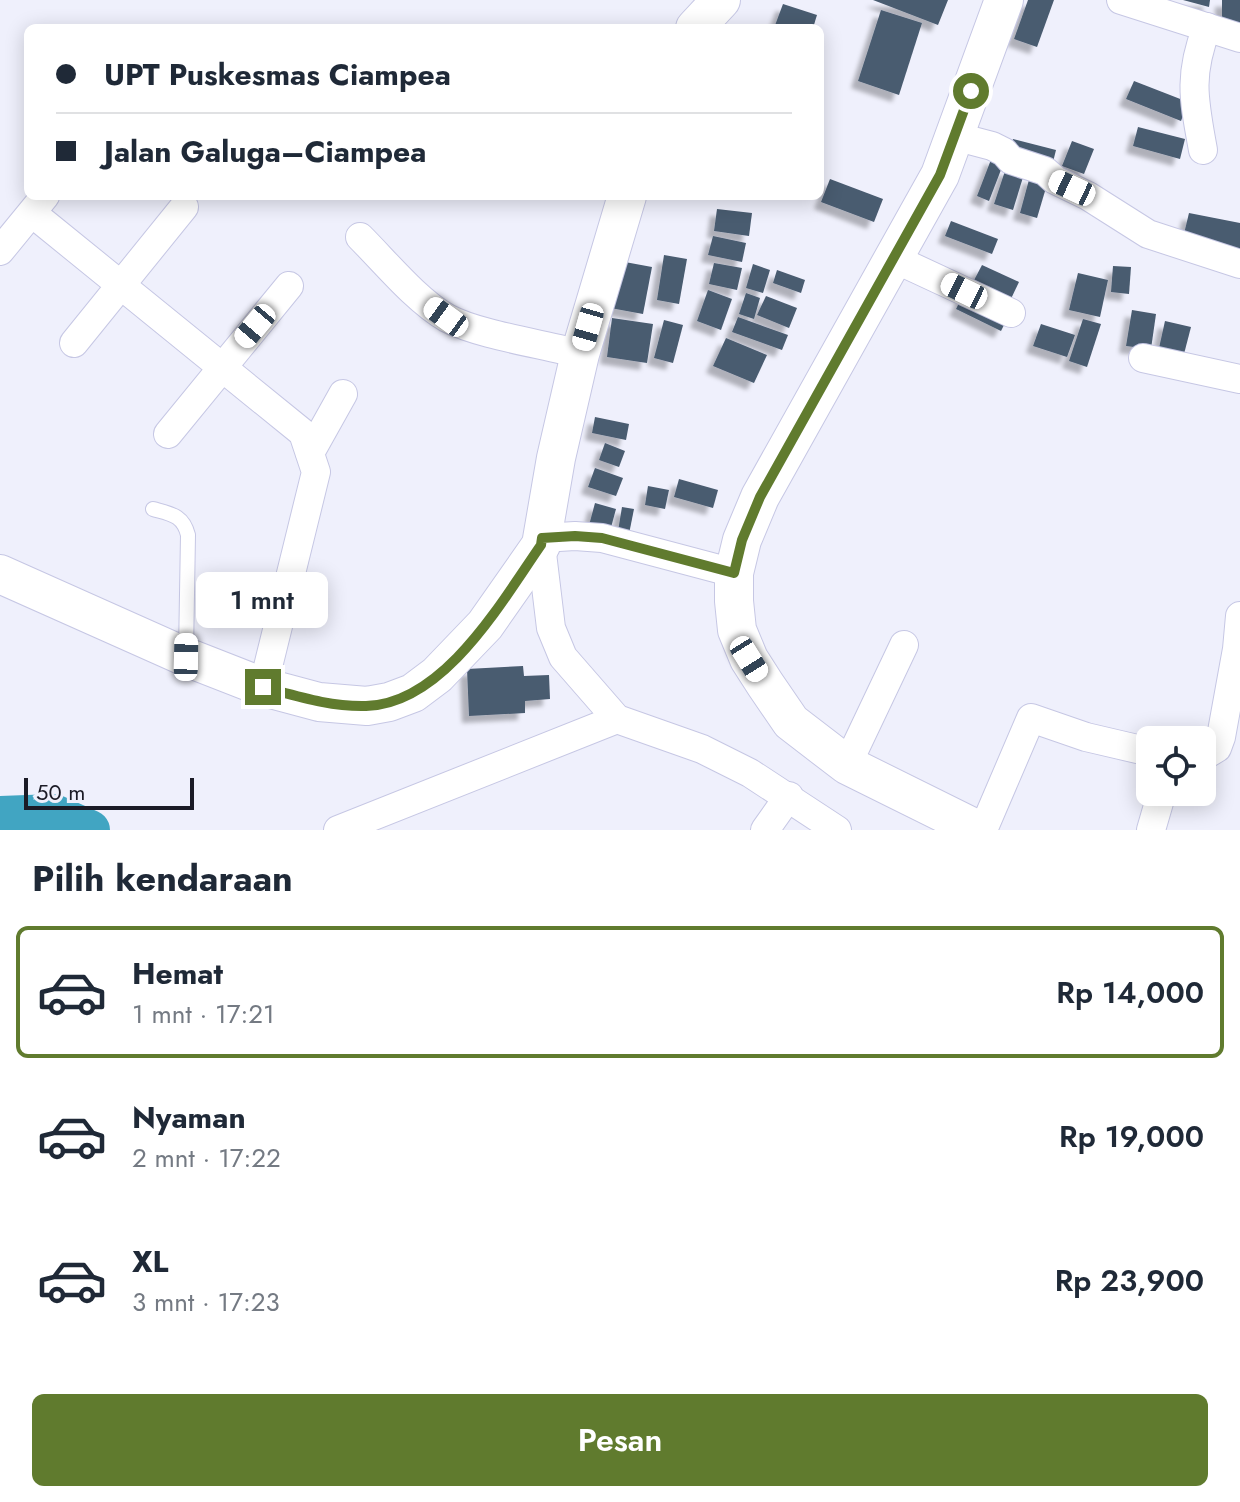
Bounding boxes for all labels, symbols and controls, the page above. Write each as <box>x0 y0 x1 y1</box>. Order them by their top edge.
text: UPT Puskesmas Ciampea <box>104 53 451 96</box>
route start <box>953 73 989 109</box>
text: Jalan Galuga–Ciampea <box>104 130 426 173</box>
car <box>1045 167 1099 209</box>
car <box>937 270 991 312</box>
car <box>420 293 472 341</box>
car <box>230 300 280 352</box>
car <box>570 301 606 353</box>
callout: 1 mnt <box>197 571 329 627</box>
text: 1 mnt <box>230 581 294 619</box>
car <box>726 632 772 686</box>
car <box>174 633 198 681</box>
route end <box>245 669 281 705</box>
map controls <box>1136 726 1216 806</box>
button: locate <box>1136 726 1216 806</box>
scale bar <box>24 774 194 810</box>
text: 50 m <box>36 776 85 808</box>
text: Pilih kendaraan <box>32 852 293 904</box>
text: Hemat <box>132 952 223 995</box>
icon: car <box>36 956 108 1028</box>
text: Rp 14,000 <box>1056 971 1204 1014</box>
text: 1 mnt · 17:21 <box>132 995 275 1033</box>
text: Nyaman <box>132 1096 246 1139</box>
icon: car <box>36 1100 108 1172</box>
text: Rp 19,000 <box>1059 1115 1204 1158</box>
text: 2 mnt · 17:22 <box>132 1139 281 1177</box>
text: XL <box>132 1240 168 1283</box>
icon: car <box>36 1244 108 1316</box>
text: Rp 23,900 <box>1055 1259 1204 1302</box>
text: 3 mnt · 17:23 <box>132 1283 280 1321</box>
button: Pesan <box>32 1394 1208 1486</box>

